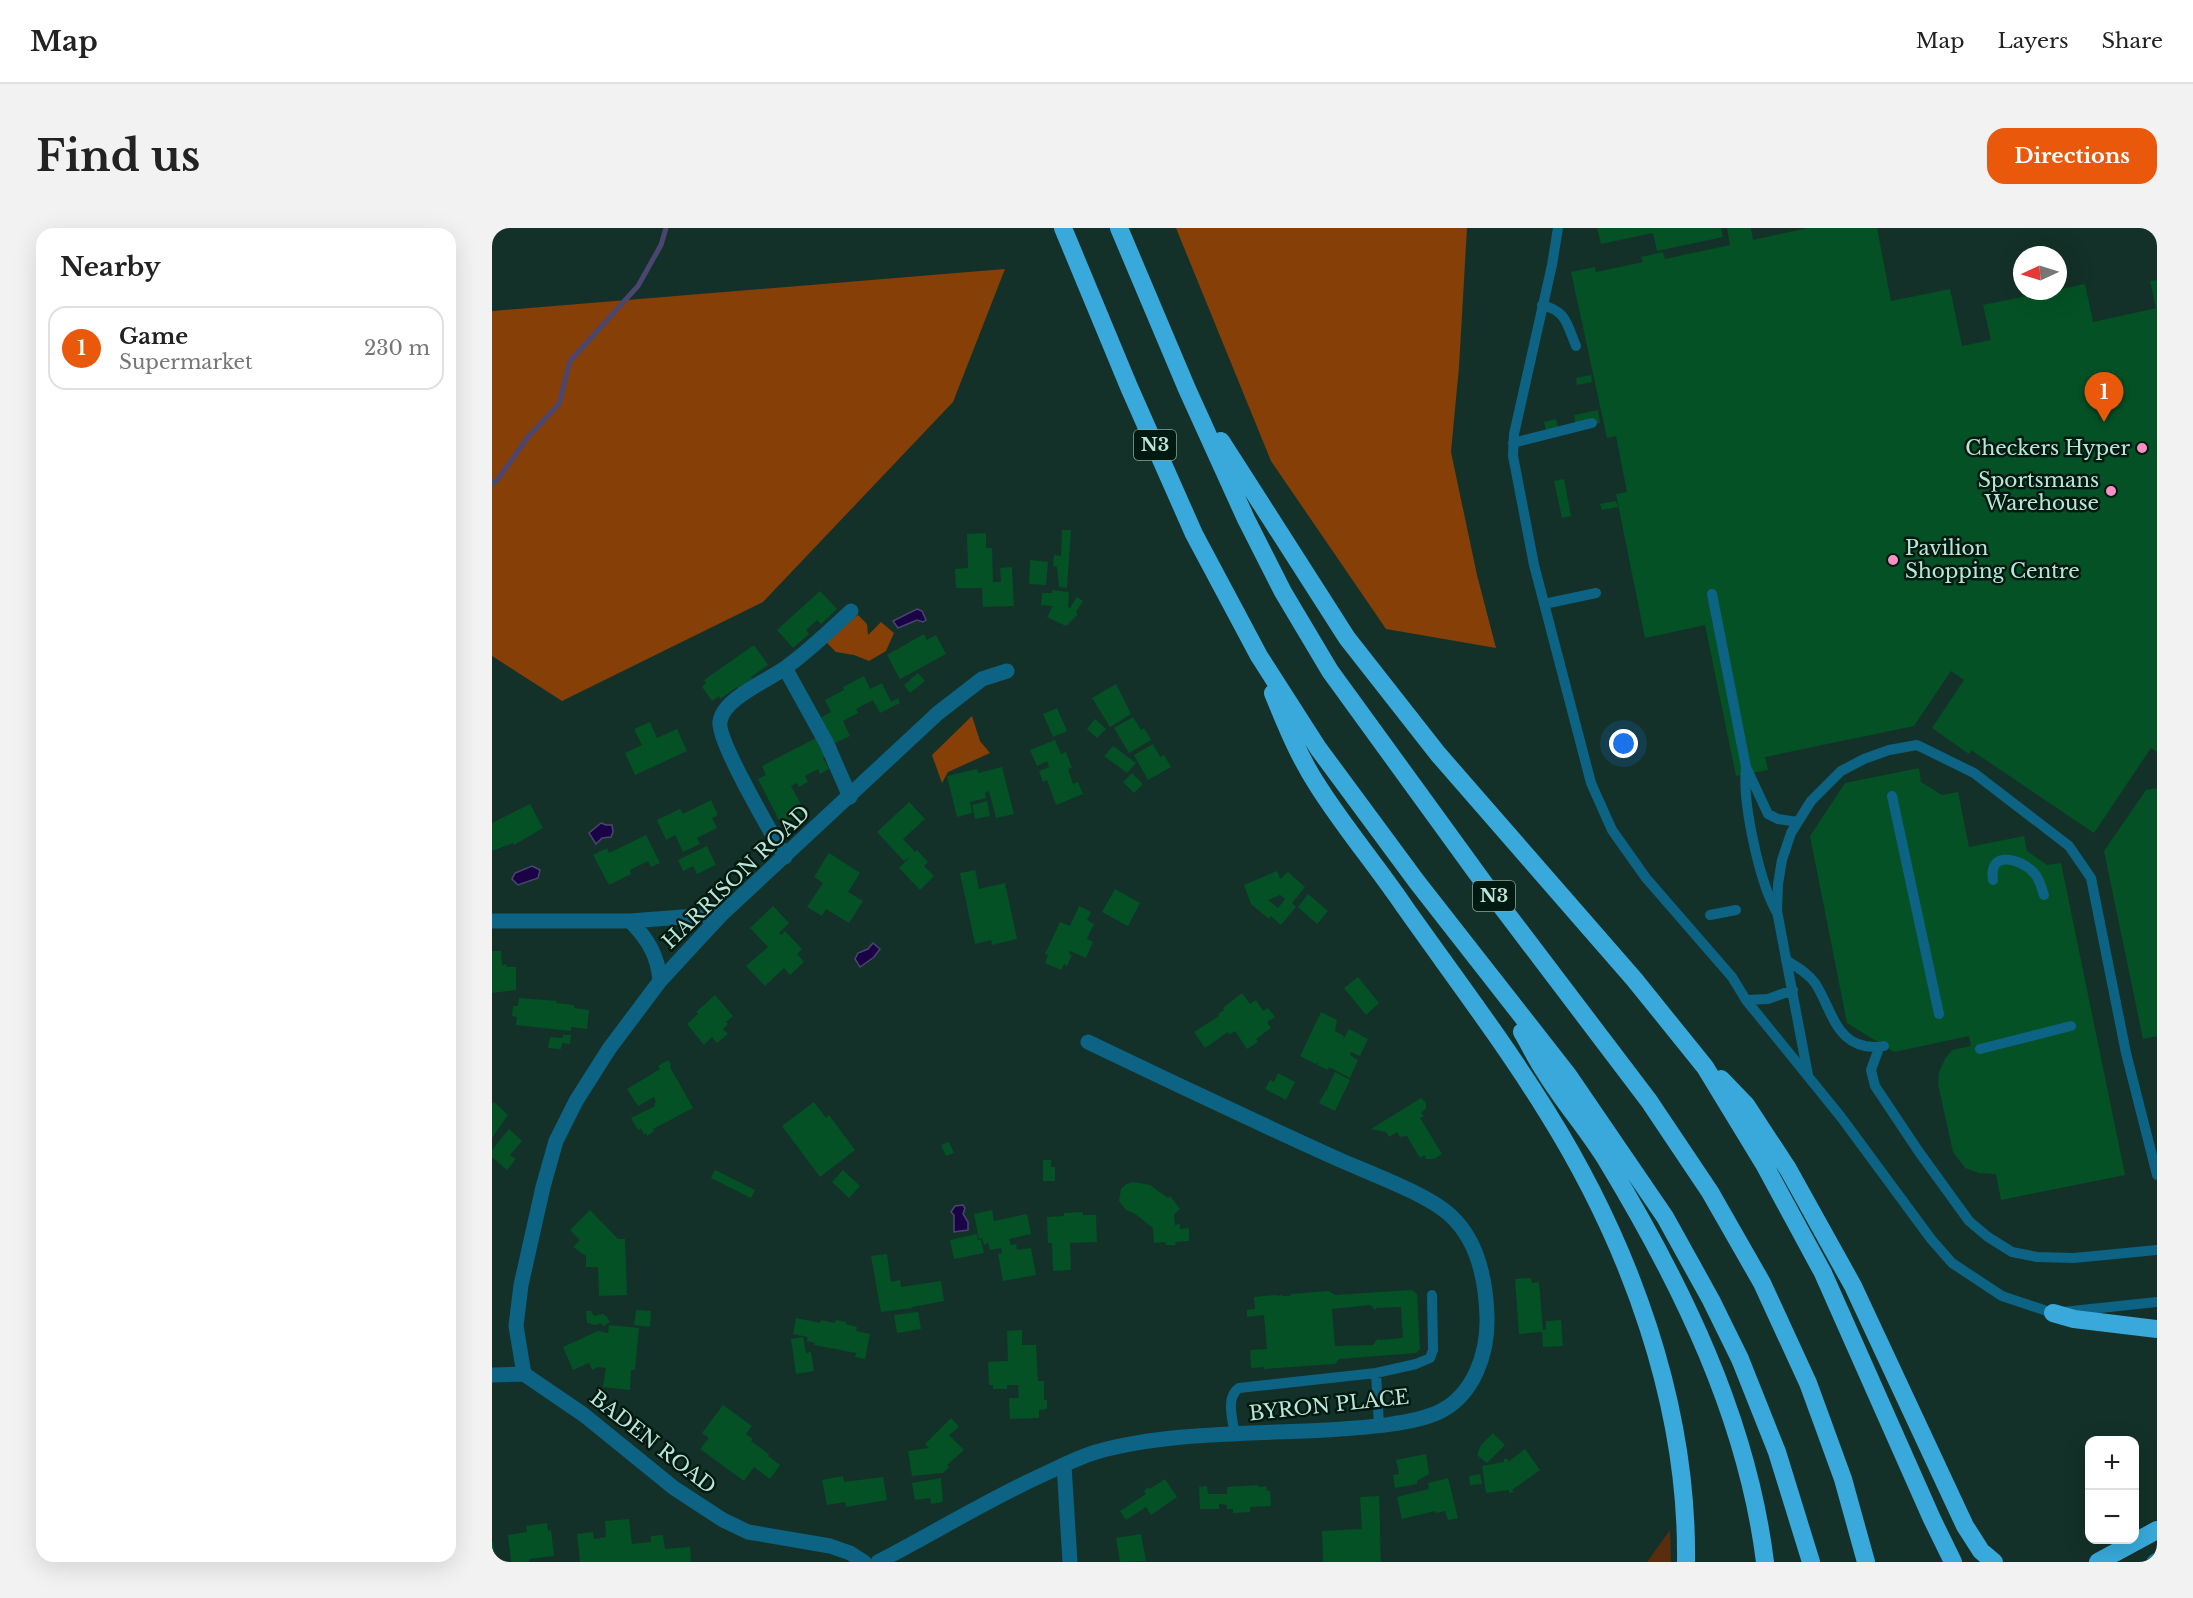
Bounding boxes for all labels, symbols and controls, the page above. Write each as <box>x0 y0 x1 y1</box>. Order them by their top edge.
text: Map <box>30 24 98 59</box>
text: Map <box>1916 28 1965 54</box>
text: Layers <box>1998 28 2069 54</box>
text: Share <box>2102 28 2163 54</box>
button: Directions <box>1987 128 2157 184</box>
text: Find us <box>36 130 200 182</box>
north arrow <box>2013 246 2067 300</box>
text: Nearby <box>60 251 161 283</box>
text: Game <box>119 323 188 350</box>
text: 1 <box>77 336 86 360</box>
text: 230 m <box>364 336 430 360</box>
text: Supermarket <box>119 350 253 374</box>
pin: 1 <box>2084 372 2124 422</box>
road number: N3 <box>1134 430 1176 460</box>
place label: Checkers Hyper <box>1965 436 2130 460</box>
marker: Checkers Hyper <box>2135 441 2149 455</box>
place label: Sportsmans Warehouse <box>1978 468 2099 515</box>
marker: Sportsmans Warehouse <box>2104 484 2118 498</box>
place label: Pavilion Shopping Centre <box>1905 536 2080 583</box>
marker: Pavilion Shopping Centre <box>1886 553 1900 567</box>
your location <box>1609 729 1638 758</box>
street label: HARRISON ROAD <box>657 800 815 954</box>
road number: N3 <box>1473 881 1515 911</box>
street label: BADEN ROAD <box>585 1385 721 1499</box>
street label: BYRON PLACE <box>1248 1385 1410 1425</box>
map controls <box>2085 1436 2139 1544</box>
button: + <box>2085 1436 2139 1490</box>
button: − <box>2085 1490 2139 1544</box>

